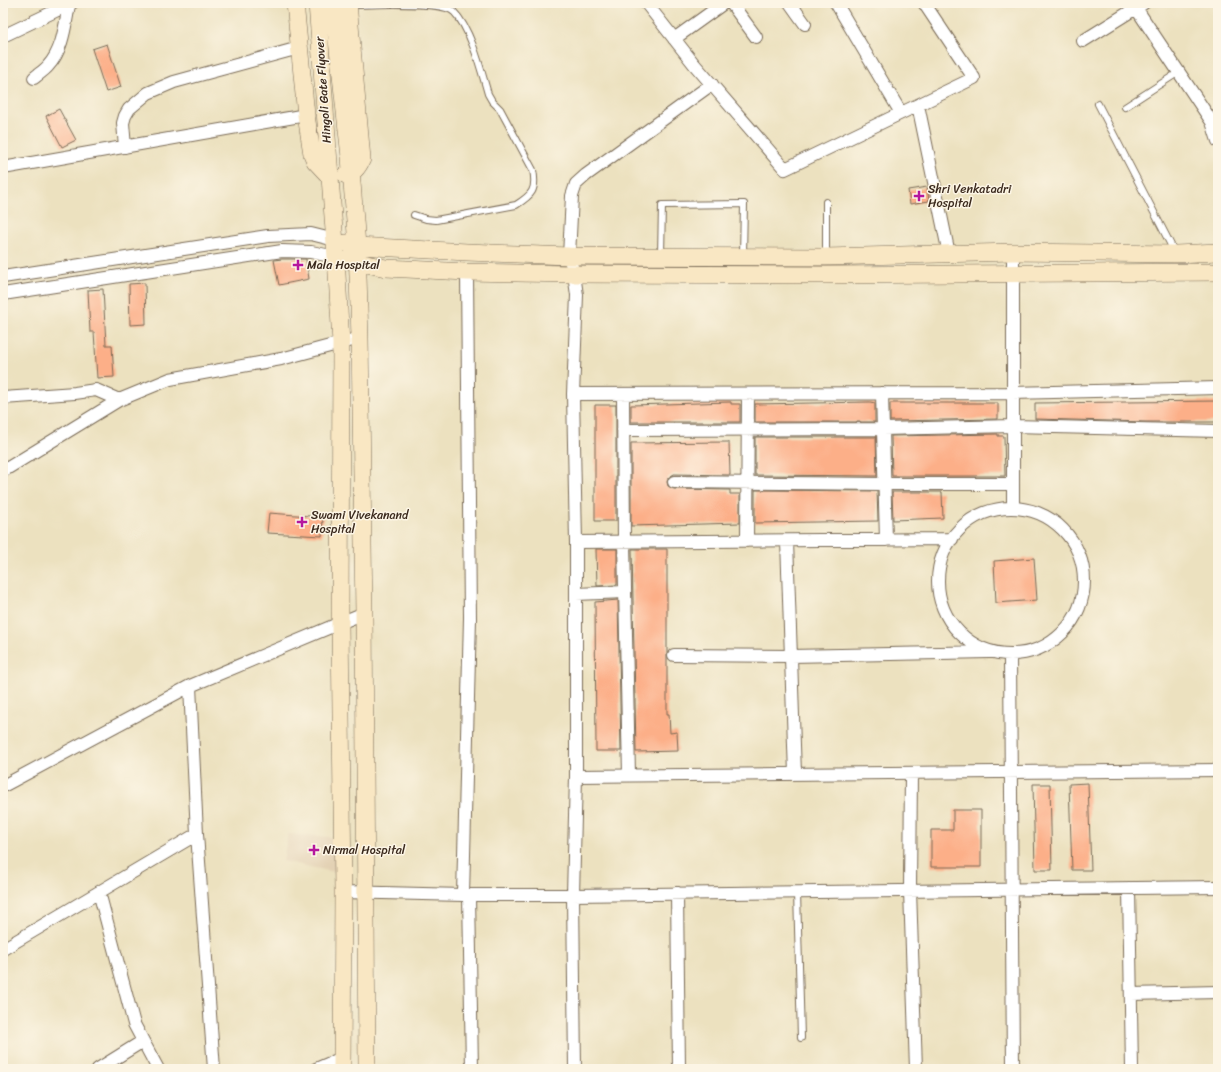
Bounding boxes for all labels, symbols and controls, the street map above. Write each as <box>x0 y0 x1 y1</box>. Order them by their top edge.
street label: Hingoli Gate Flyover <box>308 35 338 144</box>
place label: Shri Venkatadri Hospital <box>928 178 1012 214</box>
marker: Shri Venkatadri Hospital <box>913 190 925 202</box>
place label: Mala Hospital <box>307 254 380 276</box>
marker: Mala Hospital <box>292 259 304 271</box>
place label: Swami Vivekanand Hospital <box>311 504 410 540</box>
marker: Swami Vivekanand Hospital <box>296 516 308 528</box>
place label: Nirmal Hospital <box>323 839 406 861</box>
marker: Nirmal Hospital <box>308 844 320 856</box>

